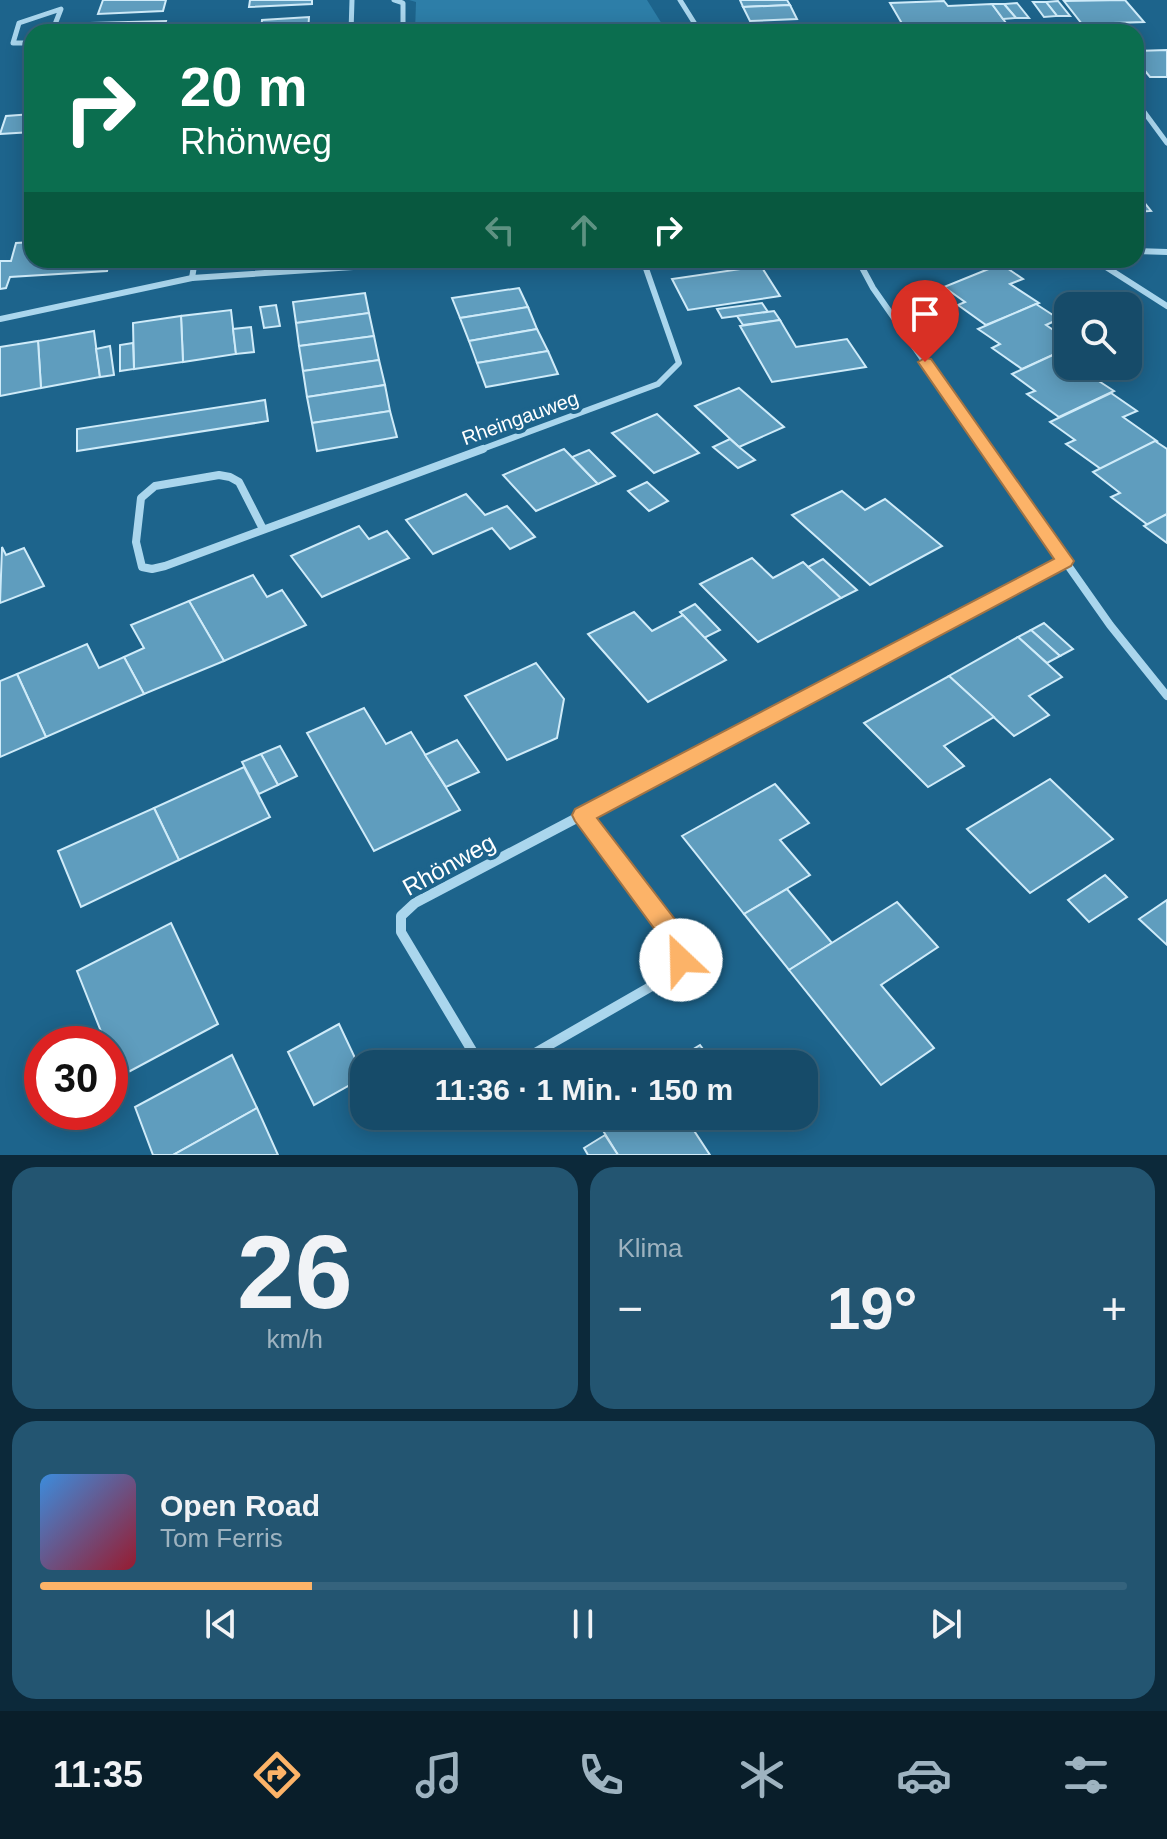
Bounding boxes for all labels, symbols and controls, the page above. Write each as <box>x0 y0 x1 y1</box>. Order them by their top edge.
text: 20 m <box>180 55 308 118</box>
icon: right <box>48 56 152 160</box>
text: Rhönweg <box>180 121 332 162</box>
icon: left <box>478 208 522 252</box>
icon: ahead <box>562 208 606 252</box>
icon: right <box>646 208 690 252</box>
pin <box>891 280 959 362</box>
icon: arrive <box>903 292 947 336</box>
map controls <box>1054 292 1142 380</box>
button: search <box>1054 292 1142 380</box>
street label: Rheingauweg <box>459 387 581 449</box>
street label: Rhönweg <box>398 828 500 901</box>
position arrow <box>639 918 723 1002</box>
speed limit sign: 30 <box>24 1026 128 1130</box>
text: 11:36 · 1 Min. · 150 m <box>435 1073 733 1106</box>
text: 26 <box>237 1214 353 1330</box>
text: Klima <box>618 1233 683 1263</box>
text: 19° <box>827 1275 918 1342</box>
text: − <box>618 1284 643 1333</box>
text: + <box>1101 1284 1127 1333</box>
text: km/h <box>267 1324 323 1354</box>
text: Open Road <box>160 1489 320 1522</box>
text: Tom Ferris <box>160 1523 283 1553</box>
icon: previous <box>199 1602 243 1646</box>
icon: pause <box>561 1602 605 1646</box>
icon: next <box>924 1602 968 1646</box>
icon: directions <box>249 1747 305 1803</box>
icon: music <box>411 1747 467 1803</box>
icon: phone <box>573 1747 629 1803</box>
icon: climate <box>734 1747 790 1803</box>
icon: car <box>896 1747 952 1803</box>
icon: filters <box>1058 1747 1114 1803</box>
text: 11:35 <box>53 1754 143 1795</box>

